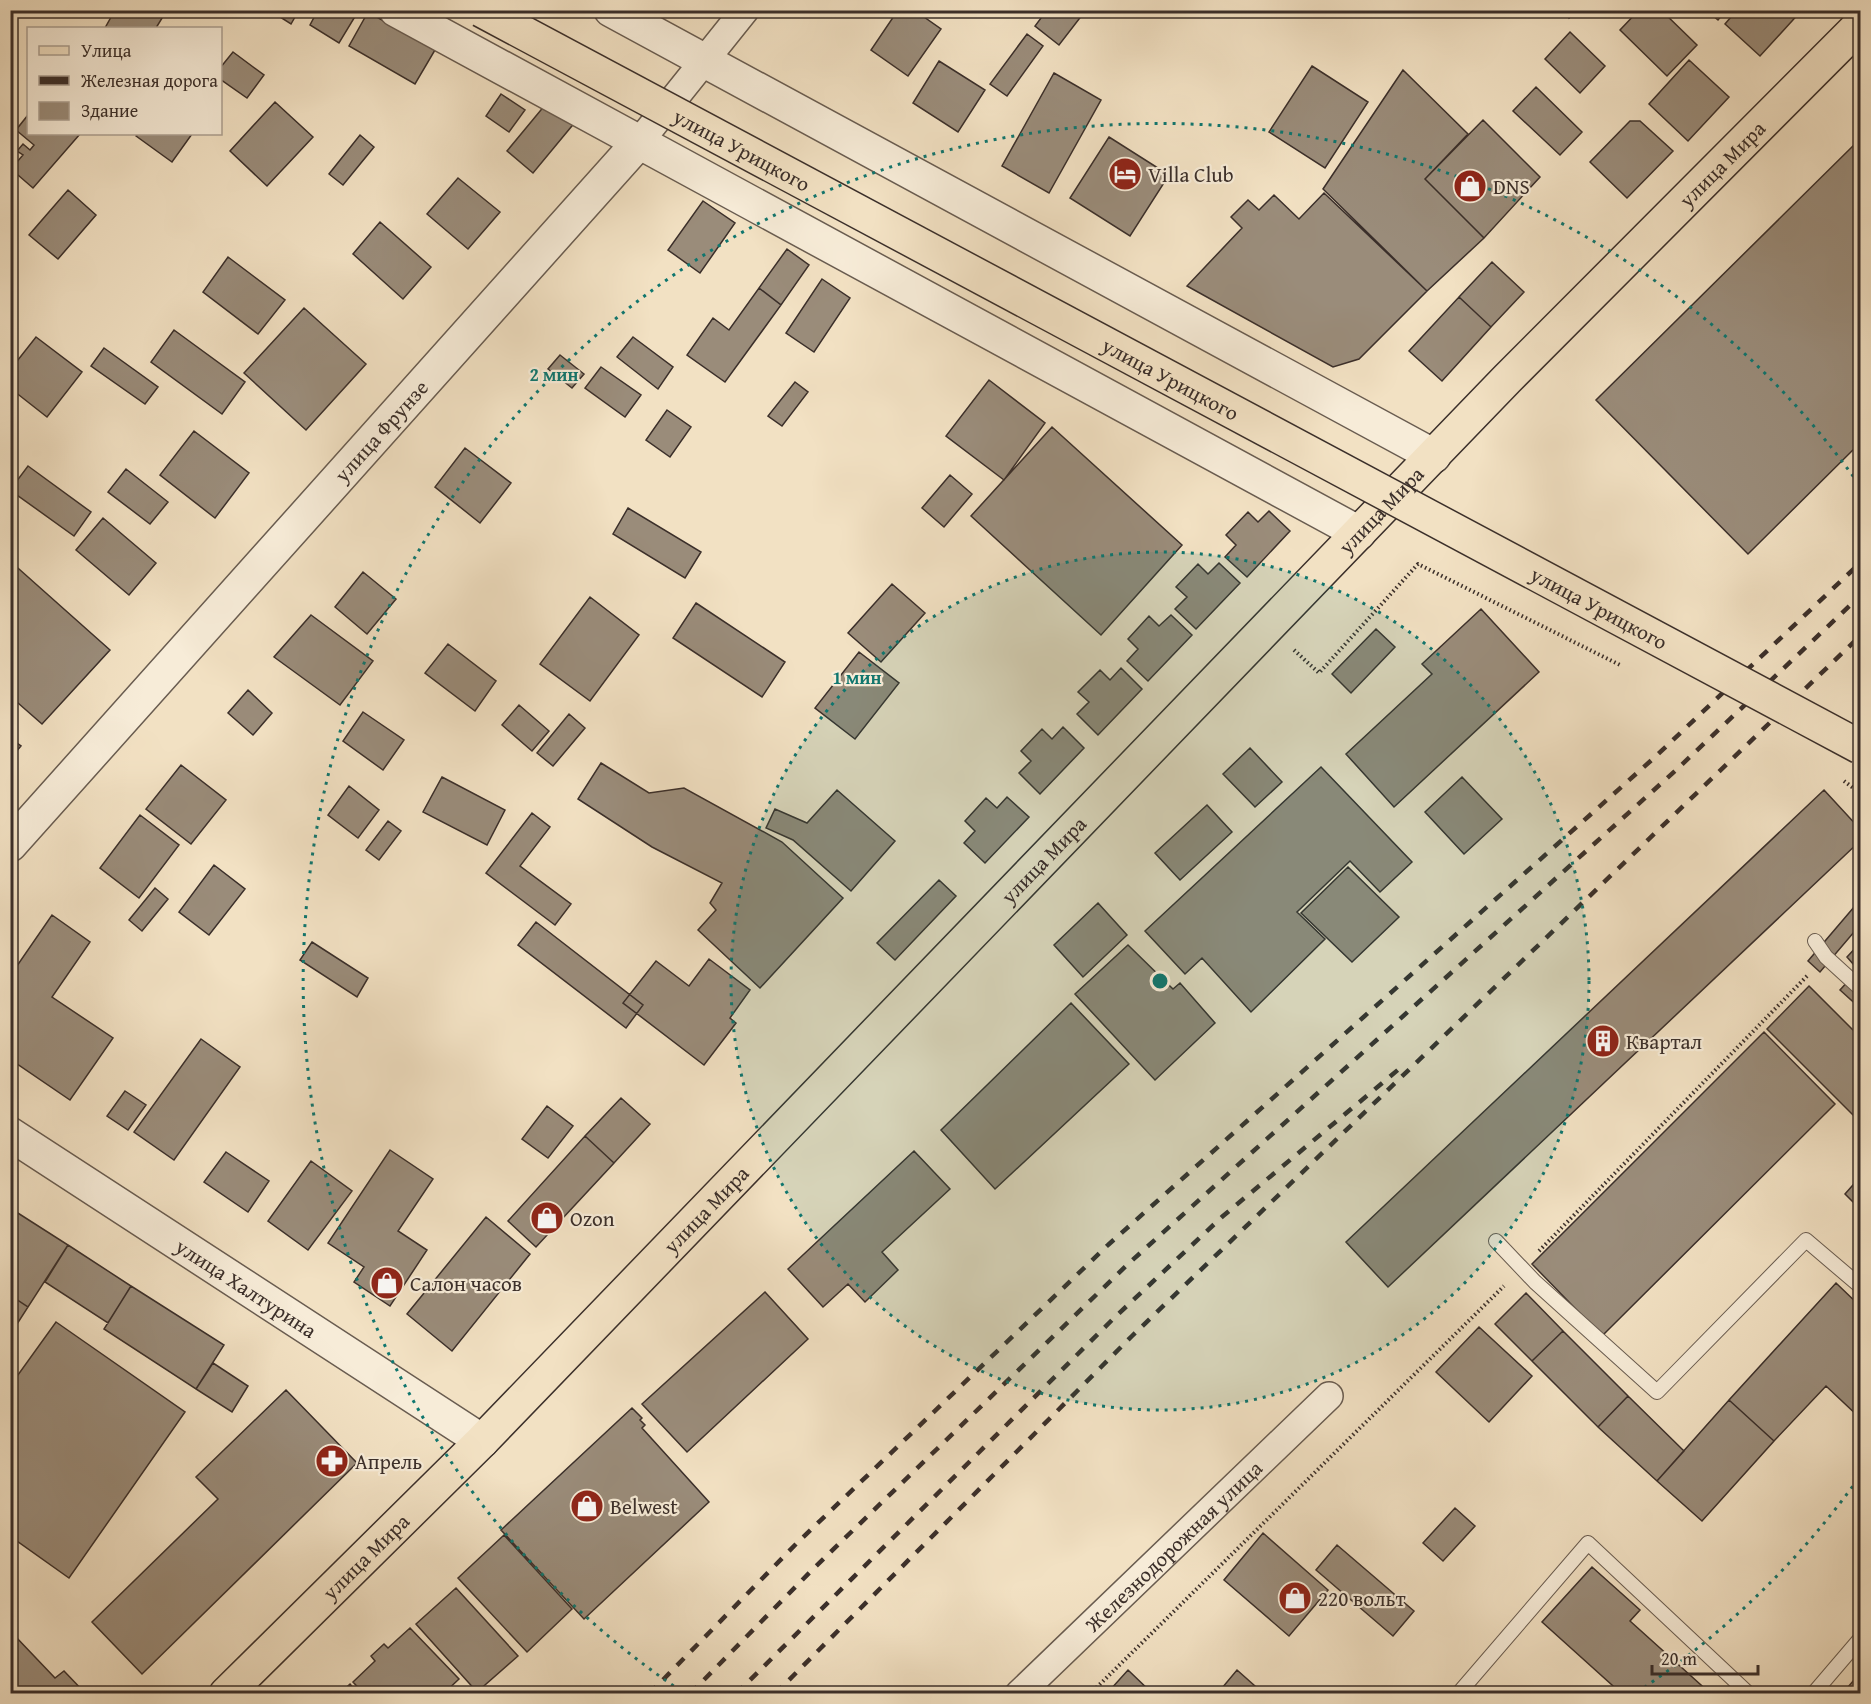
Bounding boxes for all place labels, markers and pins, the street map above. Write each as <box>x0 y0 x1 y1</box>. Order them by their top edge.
hotel icon: Villa Club <box>1107 156 1143 192</box>
place label: Villa Club <box>1148 159 1234 190</box>
shop icon: DNS <box>1452 168 1488 204</box>
place label: DNS <box>1493 171 1530 202</box>
centre of rings <box>1150 971 1170 991</box>
building icon: Квартал <box>1585 1023 1621 1059</box>
place label: Квартал <box>1626 1026 1703 1057</box>
shop icon: Ozon <box>529 1200 565 1236</box>
place label: Ozon <box>570 1203 615 1234</box>
shop icon: Салон часов <box>369 1265 405 1301</box>
place label: Салон часов <box>410 1268 522 1299</box>
pharmacy icon: Апрель <box>314 1443 350 1479</box>
place label: Апрель <box>355 1446 422 1477</box>
shop icon: Belwest <box>569 1488 605 1524</box>
place label: Belwest <box>610 1491 678 1522</box>
shop icon: 220 вольт <box>1277 1580 1313 1616</box>
place label: 220 вольт <box>1318 1583 1406 1614</box>

